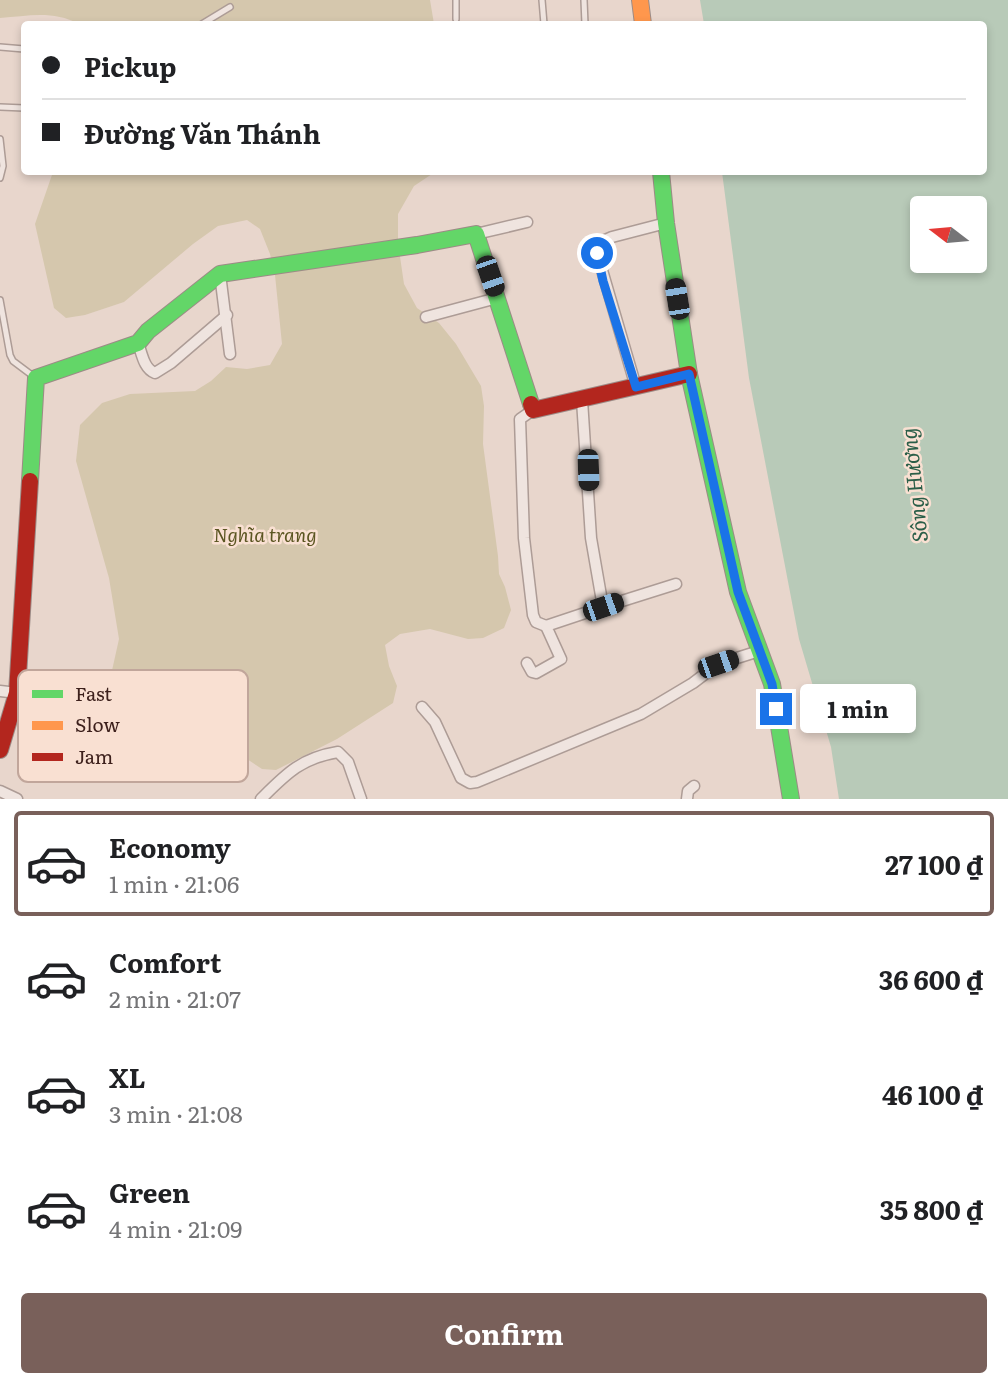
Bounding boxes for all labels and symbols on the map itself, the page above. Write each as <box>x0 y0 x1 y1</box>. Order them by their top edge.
north arrow <box>910 196 987 273</box>
route start <box>581 237 613 269</box>
car <box>474 253 507 299</box>
car <box>664 277 691 321</box>
water label: Sông Hương <box>891 427 934 544</box>
car <box>577 449 600 491</box>
park label: Nghĩa trang <box>213 520 317 548</box>
car <box>580 590 627 624</box>
car <box>695 647 742 681</box>
legend <box>18 670 248 782</box>
text: Fast <box>75 679 112 707</box>
callout: 1 min <box>800 684 916 734</box>
route end <box>760 693 792 725</box>
text: Slow <box>75 710 120 738</box>
text: Jam <box>75 742 113 770</box>

